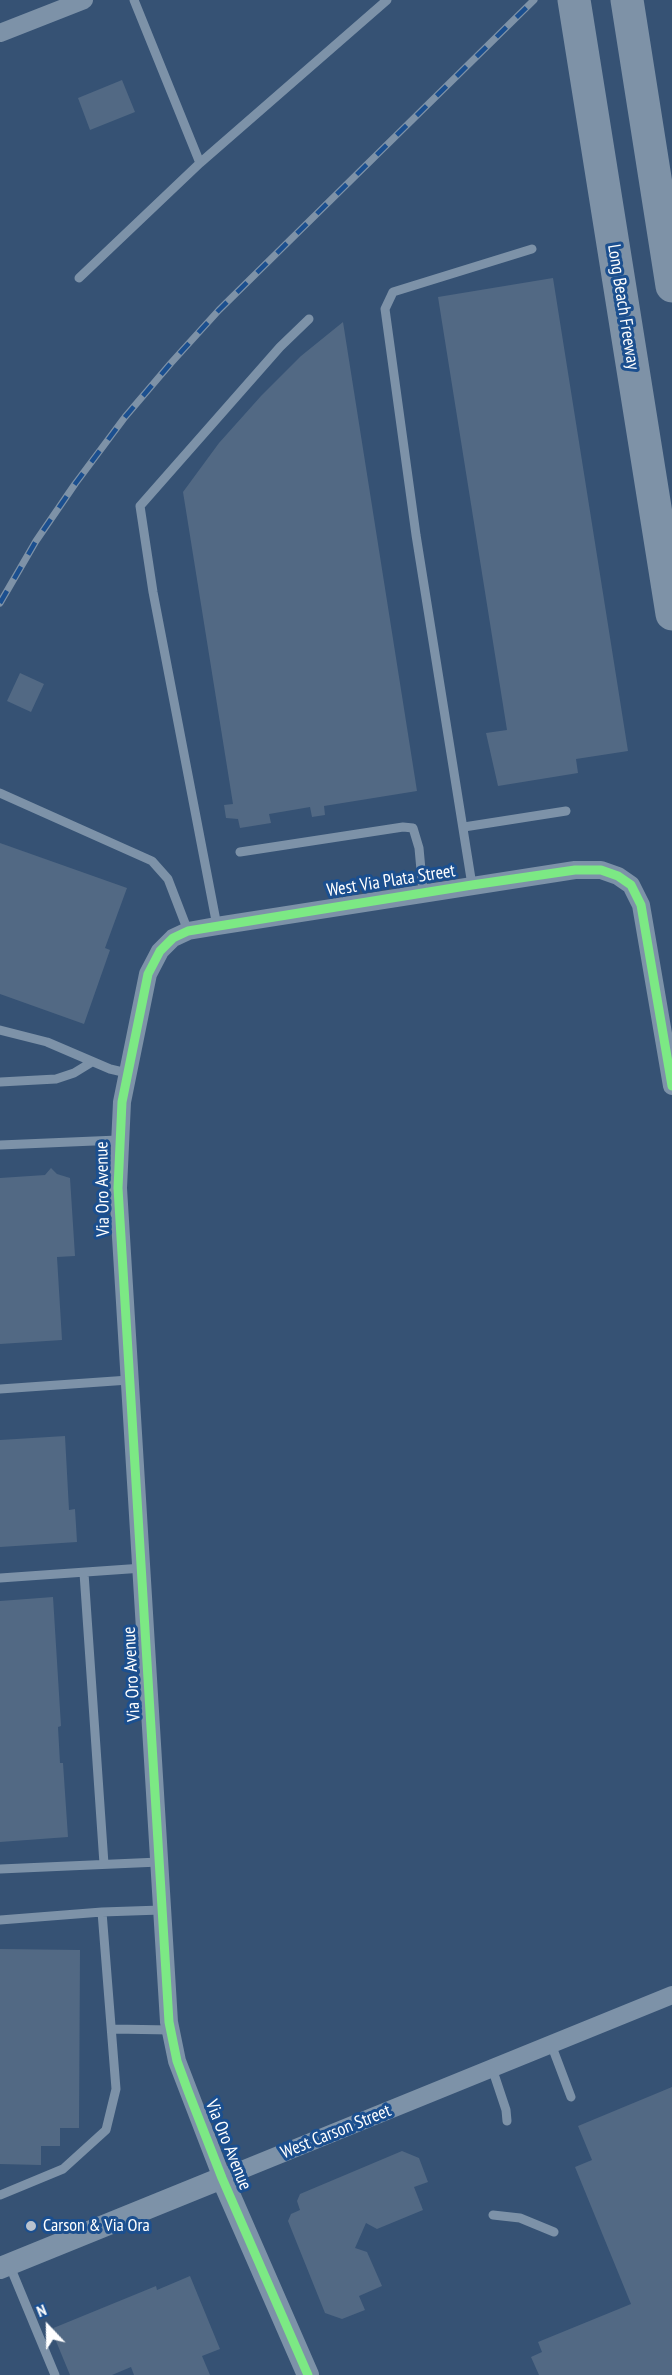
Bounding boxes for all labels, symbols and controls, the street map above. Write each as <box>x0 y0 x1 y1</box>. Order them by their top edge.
street label: Long Beach Freeway <box>602 243 644 371</box>
street label: West Via Plata Street <box>325 860 457 902</box>
street label: Via Oro Avenue <box>91 1141 115 1237</box>
street label: Via Oro Avenue <box>119 1626 145 1722</box>
street label: Via Oro Avenue <box>200 2097 256 2193</box>
street label: West Carson Street <box>278 2100 394 2164</box>
place label: Carson & Via Ora <box>43 2215 150 2237</box>
marker: Carson & Via Ora <box>24 2219 38 2233</box>
north arrow <box>18 2297 78 2357</box>
text: N <box>33 2299 49 2321</box>

